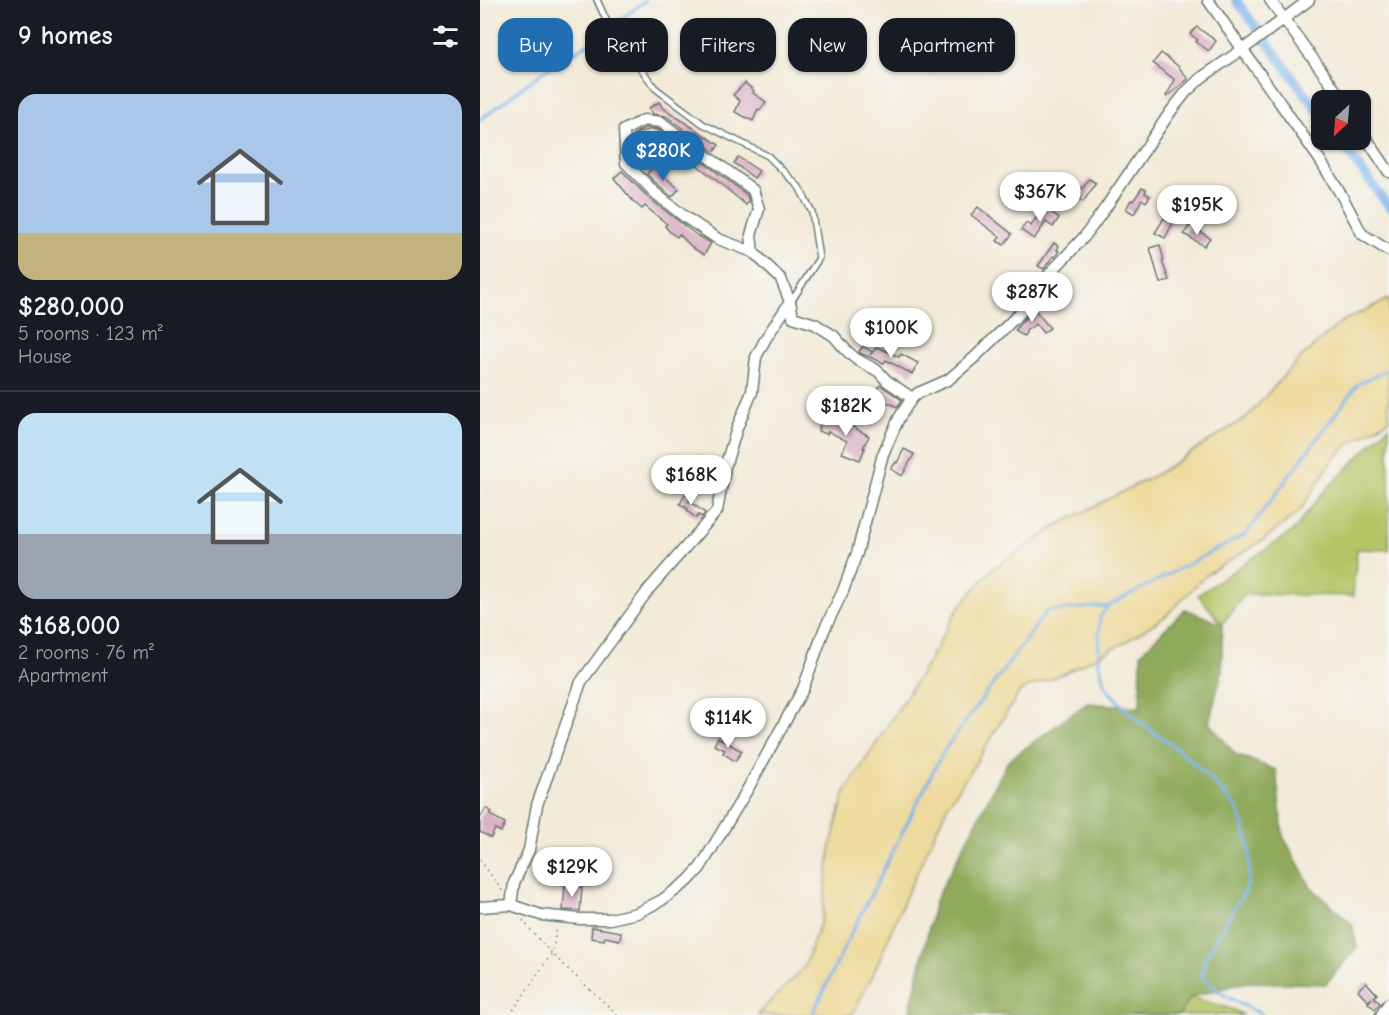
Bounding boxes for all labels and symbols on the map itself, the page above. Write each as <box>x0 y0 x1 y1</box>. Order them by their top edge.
north arrow <box>1311 90 1371 150</box>
pin: $280K <box>621 131 705 182</box>
pin: $367K <box>998 172 1082 223</box>
pin: $195K <box>1155 185 1239 236</box>
pin: $287K <box>990 272 1074 323</box>
pin: $100K <box>849 308 933 359</box>
pin: $182K <box>804 386 888 437</box>
pin: $168K <box>649 455 733 506</box>
pin: $114K <box>686 698 770 749</box>
pin: $129K <box>530 847 614 898</box>

